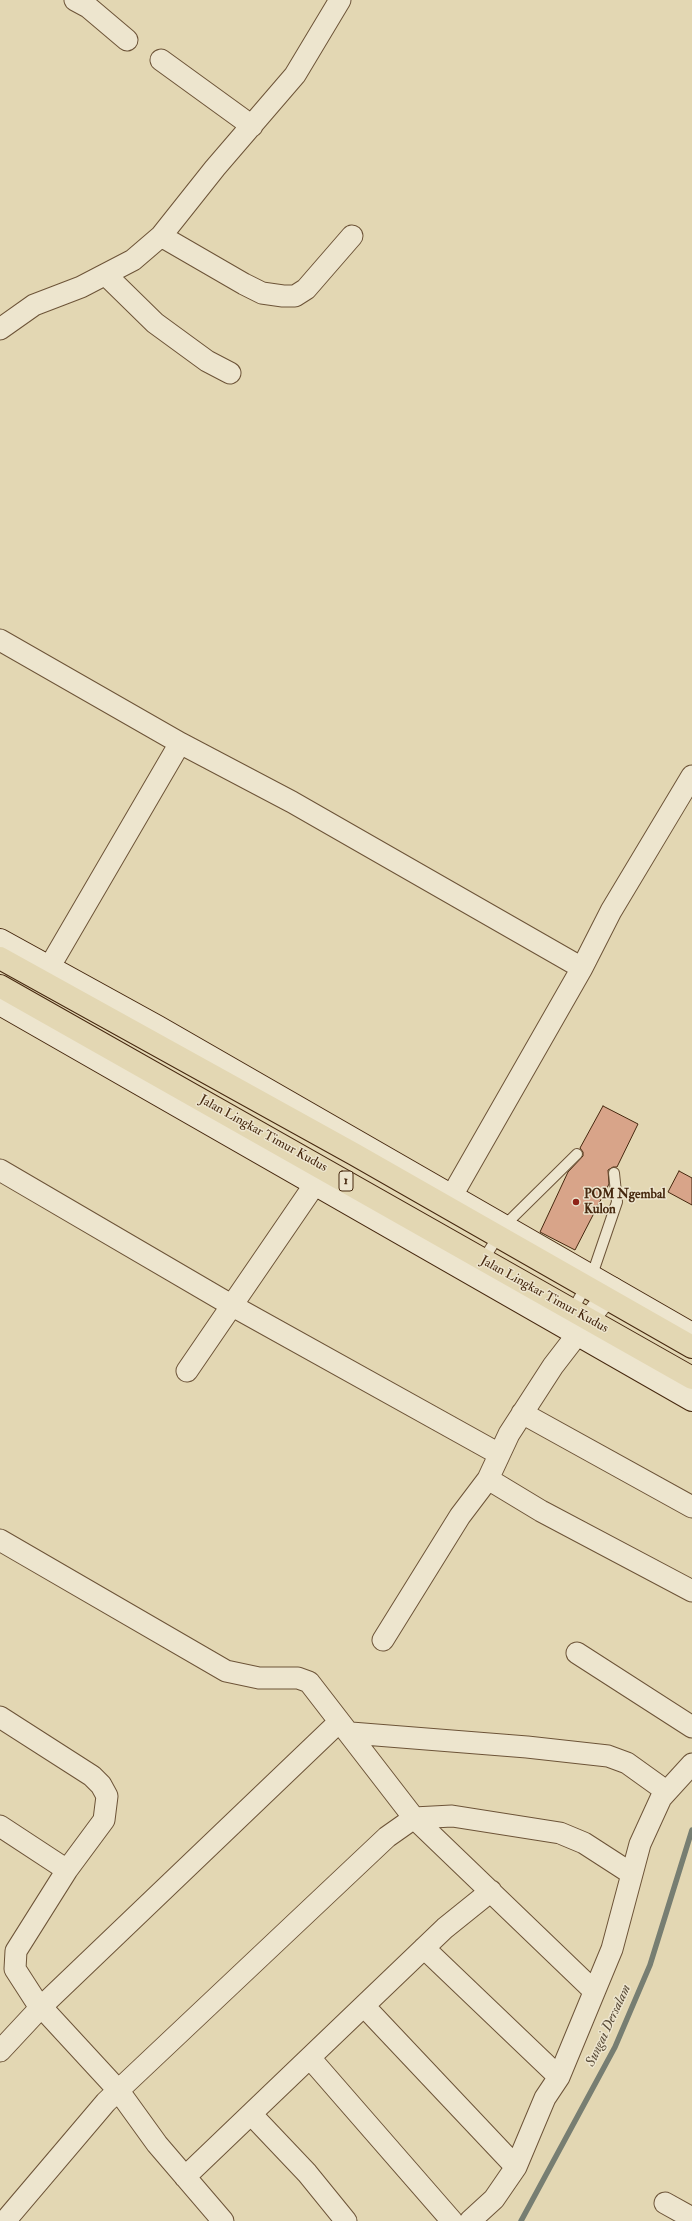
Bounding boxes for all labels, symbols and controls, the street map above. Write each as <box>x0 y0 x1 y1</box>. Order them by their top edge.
street label: Jalan Lingkar Timur Kudus <box>196 1092 330 1176</box>
road number: 1 <box>339 1171 353 1191</box>
place label: POM Ngembal Kulon <box>584 1187 666 1218</box>
marker: POM Ngembal Kulon <box>571 1197 581 1207</box>
street label: Jalan Lingkar Timur Kudus <box>477 1253 611 1337</box>
water label: Sungai Dersalam <box>583 1982 635 2070</box>

